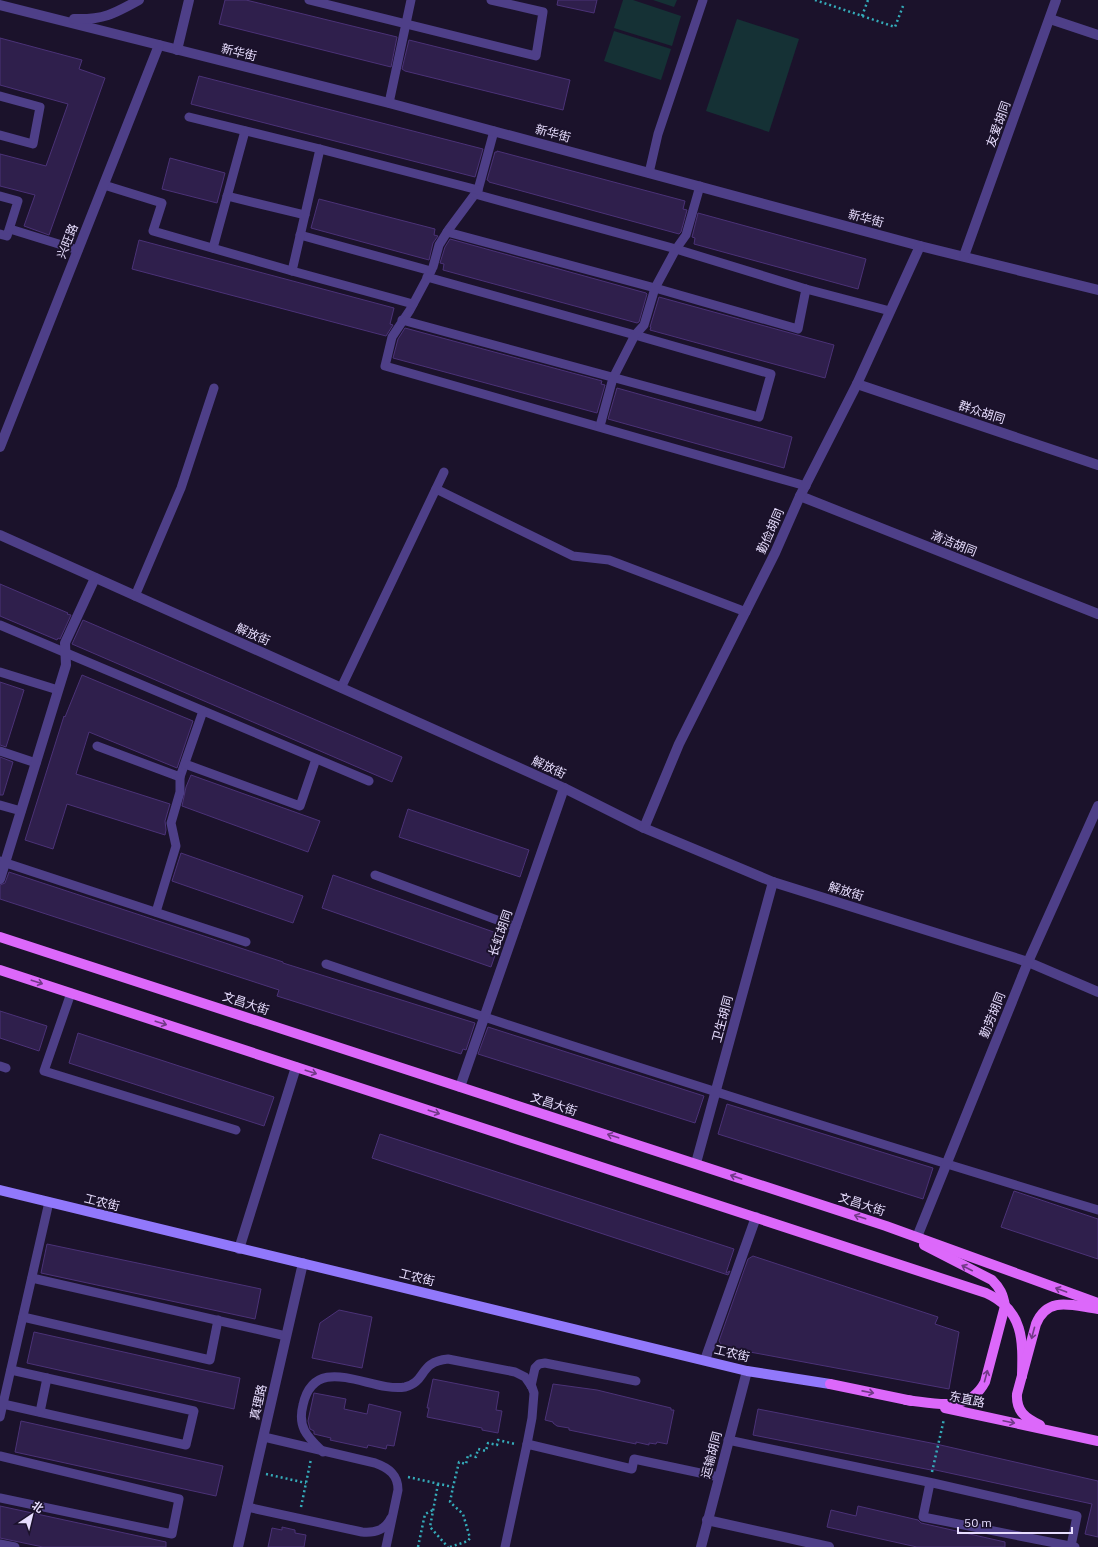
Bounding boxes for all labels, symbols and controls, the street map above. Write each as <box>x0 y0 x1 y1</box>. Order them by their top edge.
street label: 新华街 <box>220 40 258 64</box>
street label: 友爱胡同 <box>983 99 1013 149</box>
street label: 新华街 <box>534 121 572 145</box>
street label: 新华街 <box>847 206 885 230</box>
street label: 兴旺路 <box>53 221 81 261</box>
street label: 群众胡同 <box>957 397 1007 427</box>
street label: 勤俭胡同 <box>753 506 787 556</box>
street label: 清洁胡同 <box>929 527 979 559</box>
street label: 解放街 <box>233 620 273 648</box>
street label: 解放街 <box>530 753 568 781</box>
street label: 解放街 <box>827 879 865 903</box>
street label: 长虹胡同 <box>485 908 515 958</box>
one-way arrow <box>30 979 43 986</box>
street label: 文昌大街 <box>221 988 271 1018</box>
street label: 勤劳胡同 <box>976 990 1008 1040</box>
street label: 卫生胡同 <box>709 994 735 1044</box>
one-way arrow <box>154 1019 166 1027</box>
one-way arrow <box>304 1069 317 1076</box>
street label: 文昌大街 <box>529 1089 579 1119</box>
one-way arrow <box>428 1109 441 1116</box>
one-way arrow <box>607 1132 619 1140</box>
one-way arrow <box>730 1173 743 1180</box>
street label: 文昌大街 <box>837 1189 887 1219</box>
street label: 工农街 <box>83 1190 121 1214</box>
one-way arrow <box>854 1213 867 1220</box>
one-way arrow <box>962 1263 974 1271</box>
street label: 工农街 <box>398 1265 436 1289</box>
one-way arrow <box>1056 1285 1068 1293</box>
one-way arrow <box>1029 1326 1037 1339</box>
street label: 工农街 <box>713 1342 751 1364</box>
one-way arrow <box>983 1369 991 1382</box>
street label: 真理路 <box>247 1383 269 1421</box>
street label: 东直路 <box>948 1388 986 1410</box>
one-way arrow <box>861 1389 874 1397</box>
one-way arrow <box>1002 1418 1015 1426</box>
street label: 运输胡同 <box>698 1430 724 1480</box>
north arrow <box>12 1495 52 1535</box>
text: 北 <box>29 1498 46 1516</box>
scale bar <box>958 1509 1072 1535</box>
text: 50 m <box>964 1515 992 1530</box>

